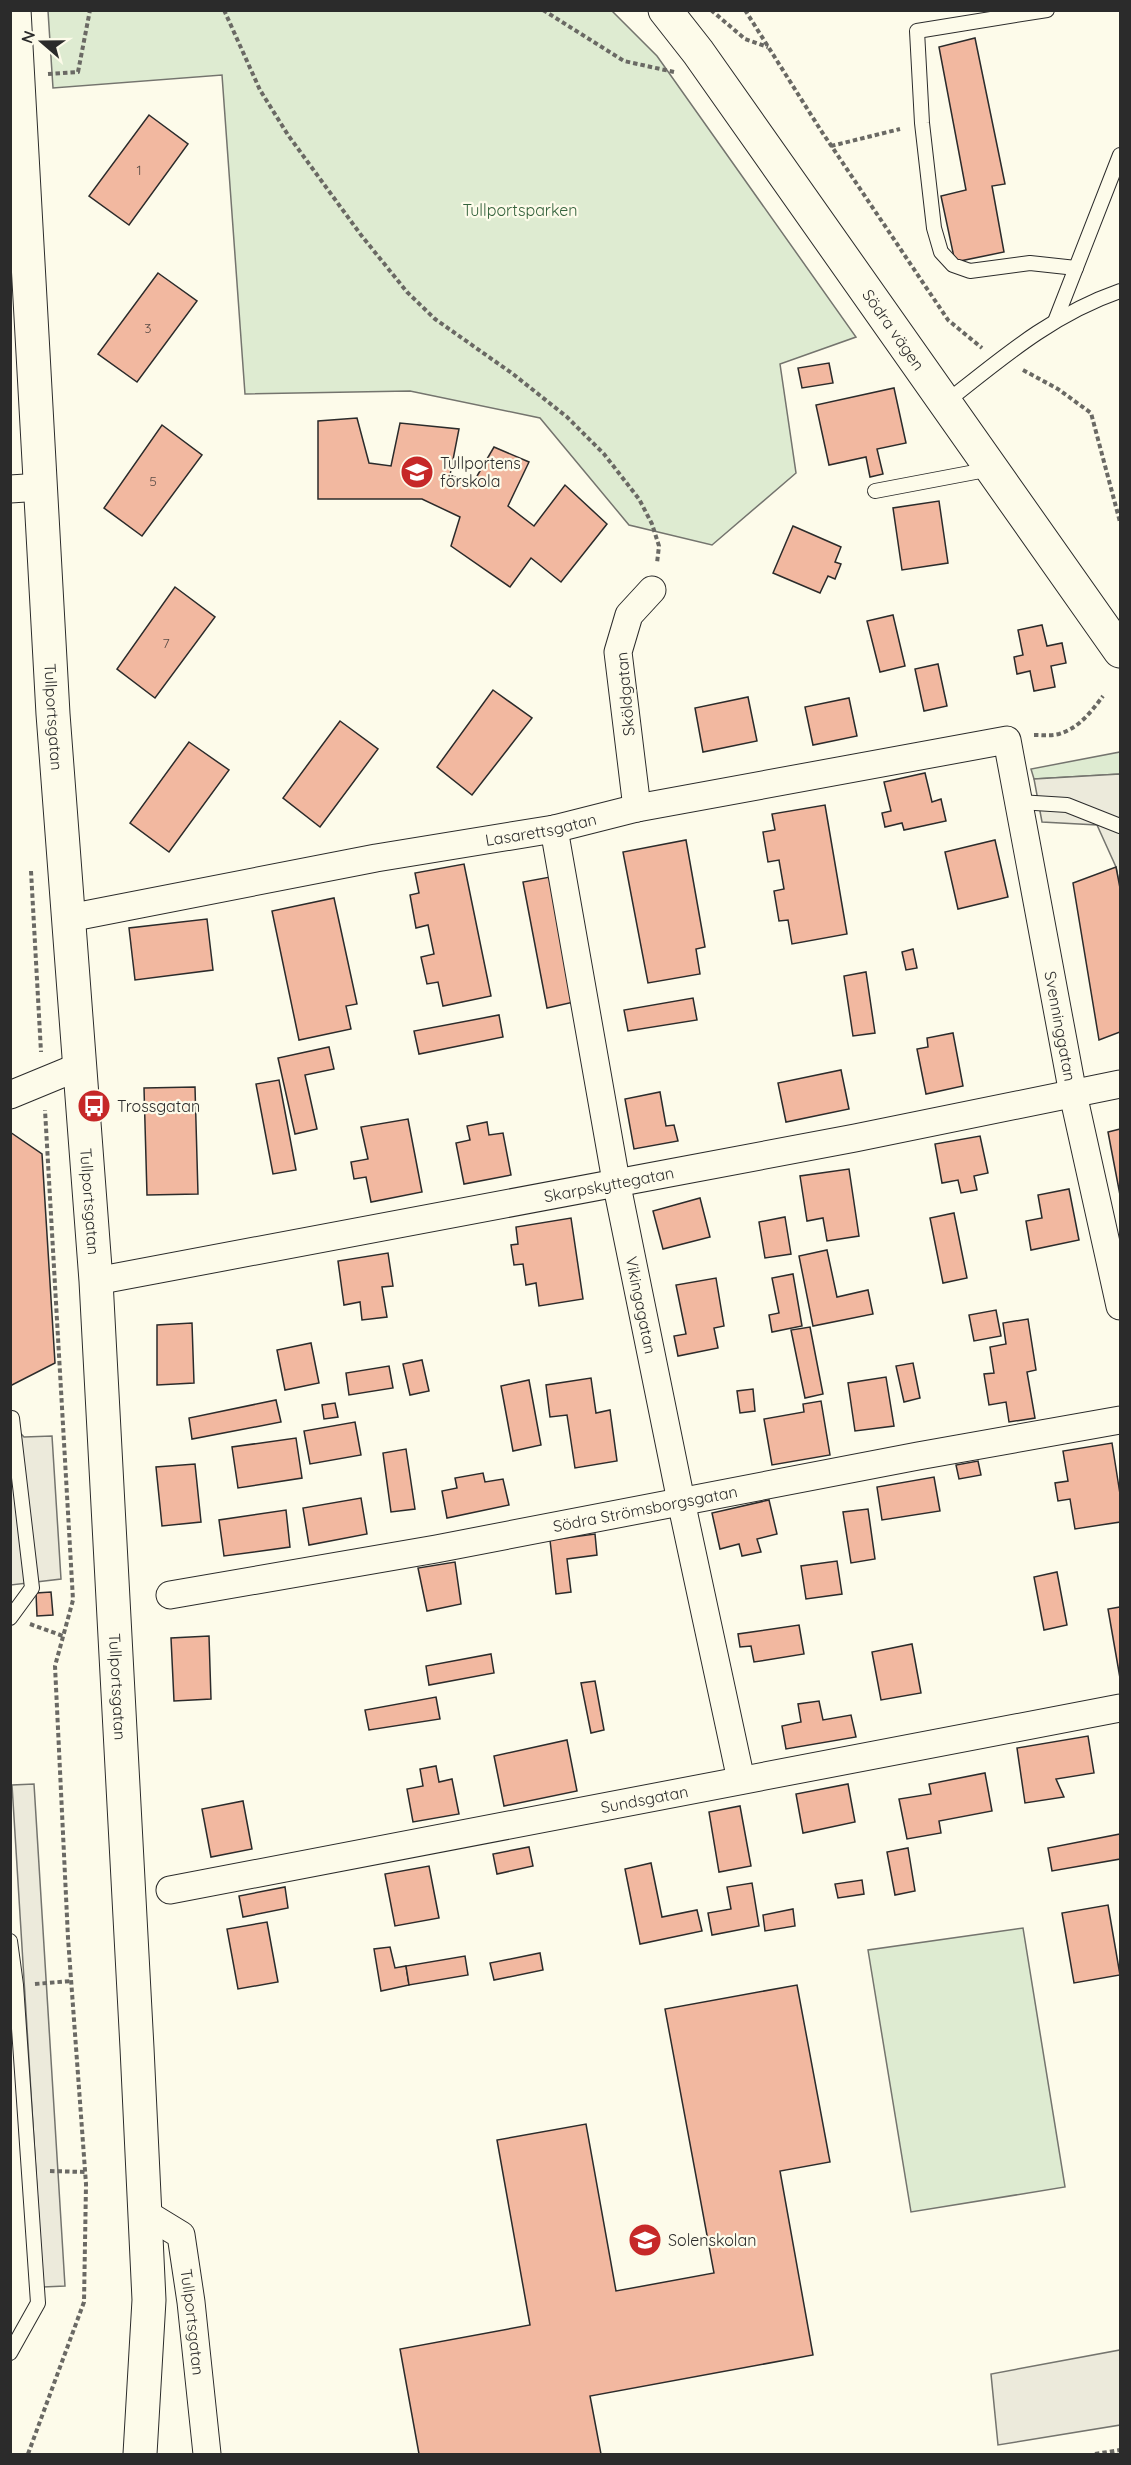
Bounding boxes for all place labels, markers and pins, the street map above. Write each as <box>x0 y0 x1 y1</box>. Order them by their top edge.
place label: Tullportens förskola <box>440 453 521 491</box>
school or university icon: Tullportens förskola <box>399 454 435 490</box>
bus stop icon: Trossgatan <box>76 1088 112 1124</box>
place label: Trossgatan <box>117 1096 200 1116</box>
school or university icon: Solenskolan <box>627 2222 663 2258</box>
place label: Solenskolan <box>668 2230 756 2250</box>

